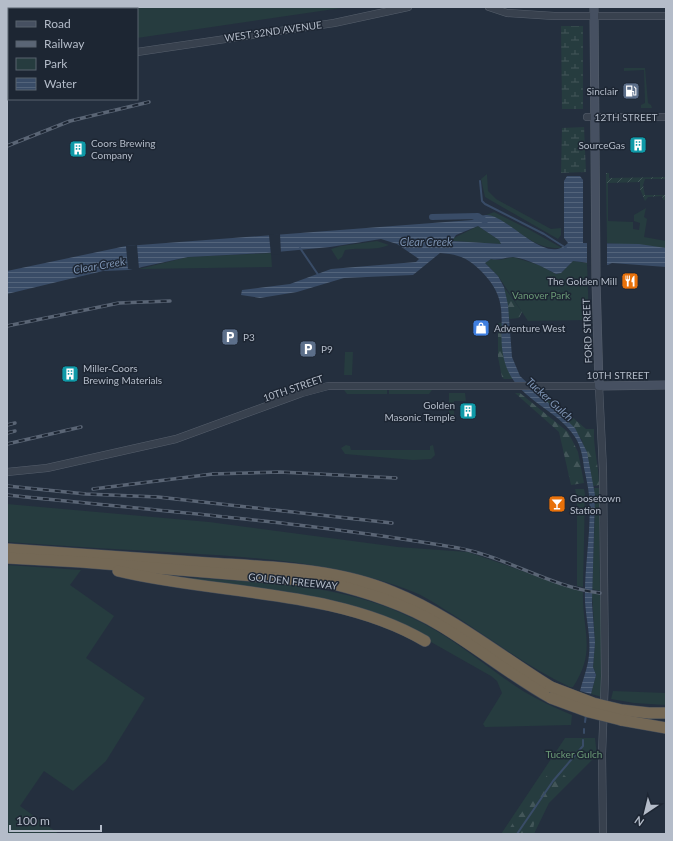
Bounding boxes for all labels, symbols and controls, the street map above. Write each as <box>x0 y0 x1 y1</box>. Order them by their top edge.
legend <box>8 8 138 100</box>
text: Road <box>44 16 71 31</box>
street label: WEST 32ND AVENUE <box>223 18 323 44</box>
text: Railway <box>44 36 85 51</box>
text: Park <box>44 56 68 71</box>
text: Water <box>44 76 77 91</box>
fuel station icon: Sinclair <box>621 81 641 101</box>
place label: Sinclair <box>586 85 618 97</box>
street label: 12TH STREET <box>595 111 657 123</box>
building icon: SourceGas <box>628 135 648 155</box>
place label: Coors Brewing Company <box>91 137 155 161</box>
building icon: Coors Brewing Company <box>68 139 88 159</box>
place label: SourceGas <box>578 139 625 151</box>
water label: Clear Creek <box>400 235 453 248</box>
water label: Clear Creek <box>72 254 127 276</box>
restaurant icon: The Golden Mill <box>620 271 640 291</box>
place label: The Golden Mill <box>547 275 617 287</box>
park label: Vanover Park <box>512 289 571 301</box>
street label: FORD STREET <box>580 298 594 364</box>
shop icon: Adventure West <box>471 318 491 338</box>
place label: Adventure West <box>494 322 566 334</box>
parking icon: P3 <box>220 327 240 347</box>
place label: P3 <box>243 331 255 343</box>
parking icon: P9 <box>298 339 318 359</box>
place label: P9 <box>321 343 333 355</box>
place label: Miller-Coors Brewing Materials <box>83 362 162 386</box>
building icon: Miller-Coors Brewing Materials <box>60 364 80 384</box>
street label: 10TH STREET <box>587 369 649 381</box>
street label: 10TH STREET <box>261 372 325 404</box>
water label: Tucker Gulch <box>524 375 576 424</box>
place label: Golden Masonic Temple <box>384 399 455 423</box>
building icon: Golden Masonic Temple <box>458 401 478 421</box>
place label: Goosetown Station <box>570 492 621 516</box>
bar icon: Goosetown Station <box>547 494 567 514</box>
street label: GOLDEN FREEWAY <box>248 570 339 592</box>
park label: Tucker Gulch <box>546 748 602 760</box>
north arrow <box>625 793 665 833</box>
scale bar <box>10 807 101 833</box>
text: 100 m <box>16 813 50 828</box>
text: N <box>632 814 646 829</box>

